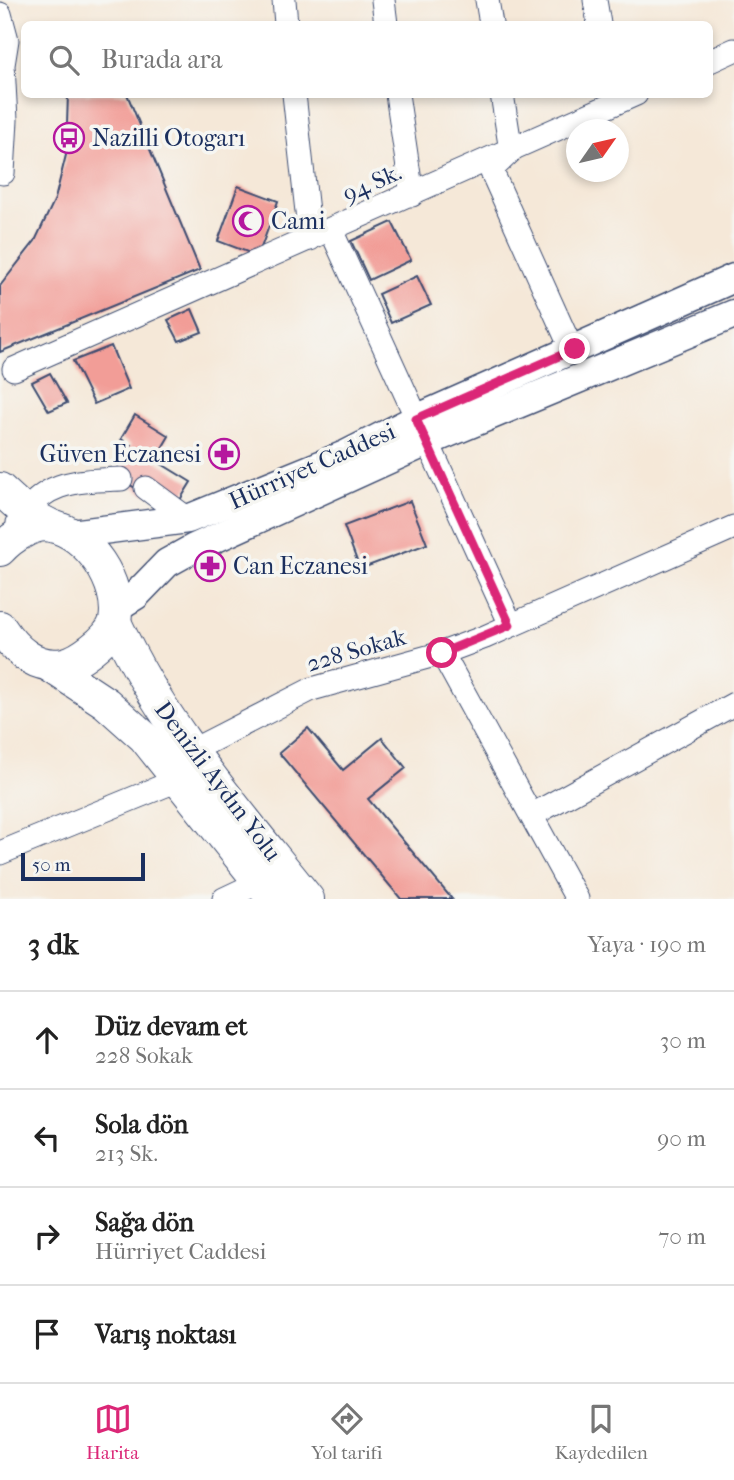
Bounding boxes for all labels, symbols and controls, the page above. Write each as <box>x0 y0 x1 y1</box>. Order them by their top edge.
search box <box>21 21 713 98</box>
icon: search <box>45 41 83 79</box>
text: Burada ara <box>101 44 223 75</box>
north arrow <box>566 119 629 182</box>
bus stop icon: Nazilli Otogarı <box>52 121 86 155</box>
place label: Nazilli Otogarı <box>92 124 245 152</box>
street label: 94 Sk. <box>338 158 406 208</box>
mosque icon: Cami <box>231 204 265 238</box>
place label: Cami <box>271 207 325 235</box>
route end <box>559 333 590 364</box>
street label: Hürriyet Caddesi <box>225 417 399 515</box>
pharmacy icon: Güven Eczanesi <box>207 437 241 471</box>
place label: Güven Eczanesi <box>40 440 201 468</box>
pharmacy icon: Can Eczanesi <box>193 549 227 583</box>
place label: Can Eczanesi <box>233 552 368 580</box>
street label: 228 Sokak <box>303 622 410 678</box>
route start <box>426 637 457 668</box>
street label: Denizli Aydın Yolu <box>149 696 287 867</box>
scale bar <box>21 850 145 882</box>
text: 50 m <box>32 854 71 876</box>
text: 3 dk <box>28 927 79 962</box>
text: Yaya · 190 m <box>588 931 706 958</box>
text: Düz devam et <box>95 1011 248 1042</box>
icon: ahead <box>28 1021 66 1059</box>
text: 30 m <box>660 1027 706 1054</box>
text: 228 Sokak <box>95 1042 193 1069</box>
text: Sola dön <box>95 1109 188 1140</box>
icon: left <box>28 1119 66 1157</box>
text: 90 m <box>657 1125 706 1152</box>
text: 213 Sk. <box>95 1140 158 1167</box>
text: Sağa dön <box>95 1207 194 1238</box>
icon: right <box>28 1217 66 1255</box>
text: 70 m <box>658 1223 706 1250</box>
text: Hürriyet Caddesi <box>95 1238 266 1265</box>
icon: arrive <box>28 1315 66 1353</box>
text: Varış noktası <box>95 1319 236 1350</box>
tab: Harita <box>86 1400 139 1464</box>
tab: Yol tarifi <box>311 1400 383 1464</box>
tab: Kaydedilen <box>555 1400 648 1464</box>

